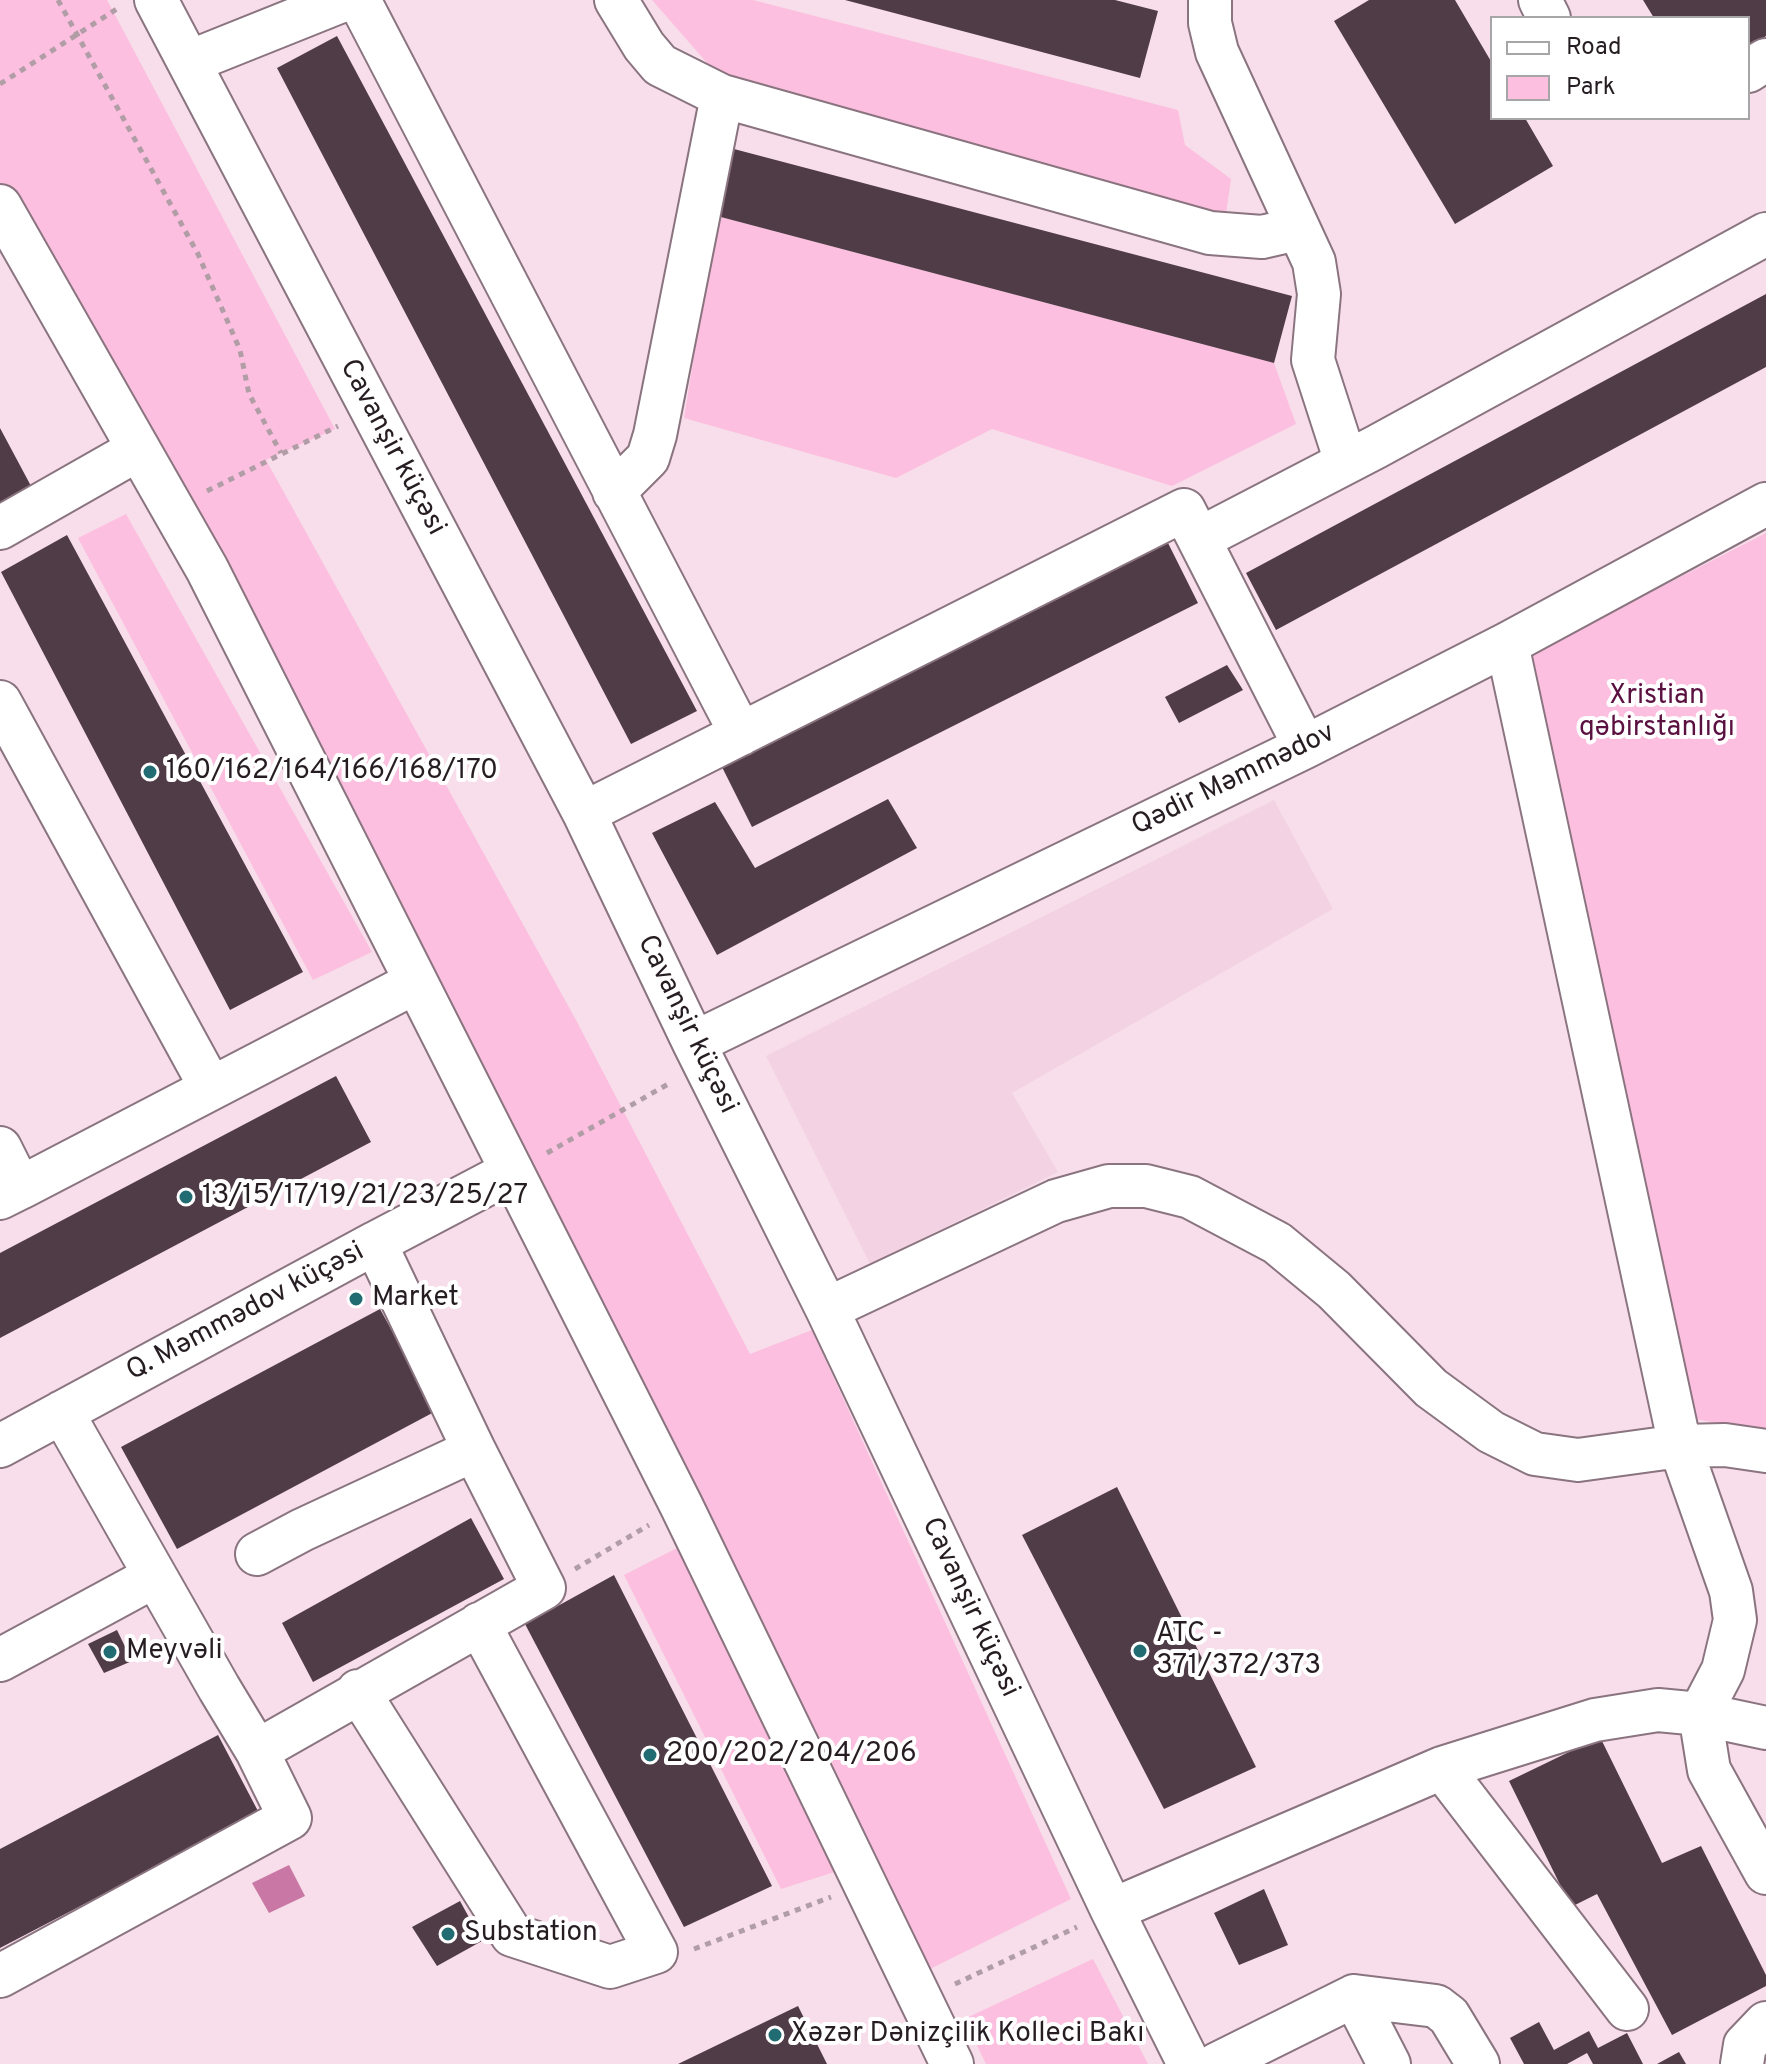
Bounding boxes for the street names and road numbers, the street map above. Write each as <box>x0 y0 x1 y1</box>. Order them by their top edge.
street label: Cavanşir küçəsi <box>330 354 452 542</box>
street label: Qədir Məmmədov <box>1127 717 1341 845</box>
street label: Cavanşir küçəsi <box>628 930 744 1120</box>
street label: Q. Məmmədov küçəsi <box>121 1236 371 1390</box>
street label: Cavanşir küçəsi <box>913 1513 1025 1703</box>

